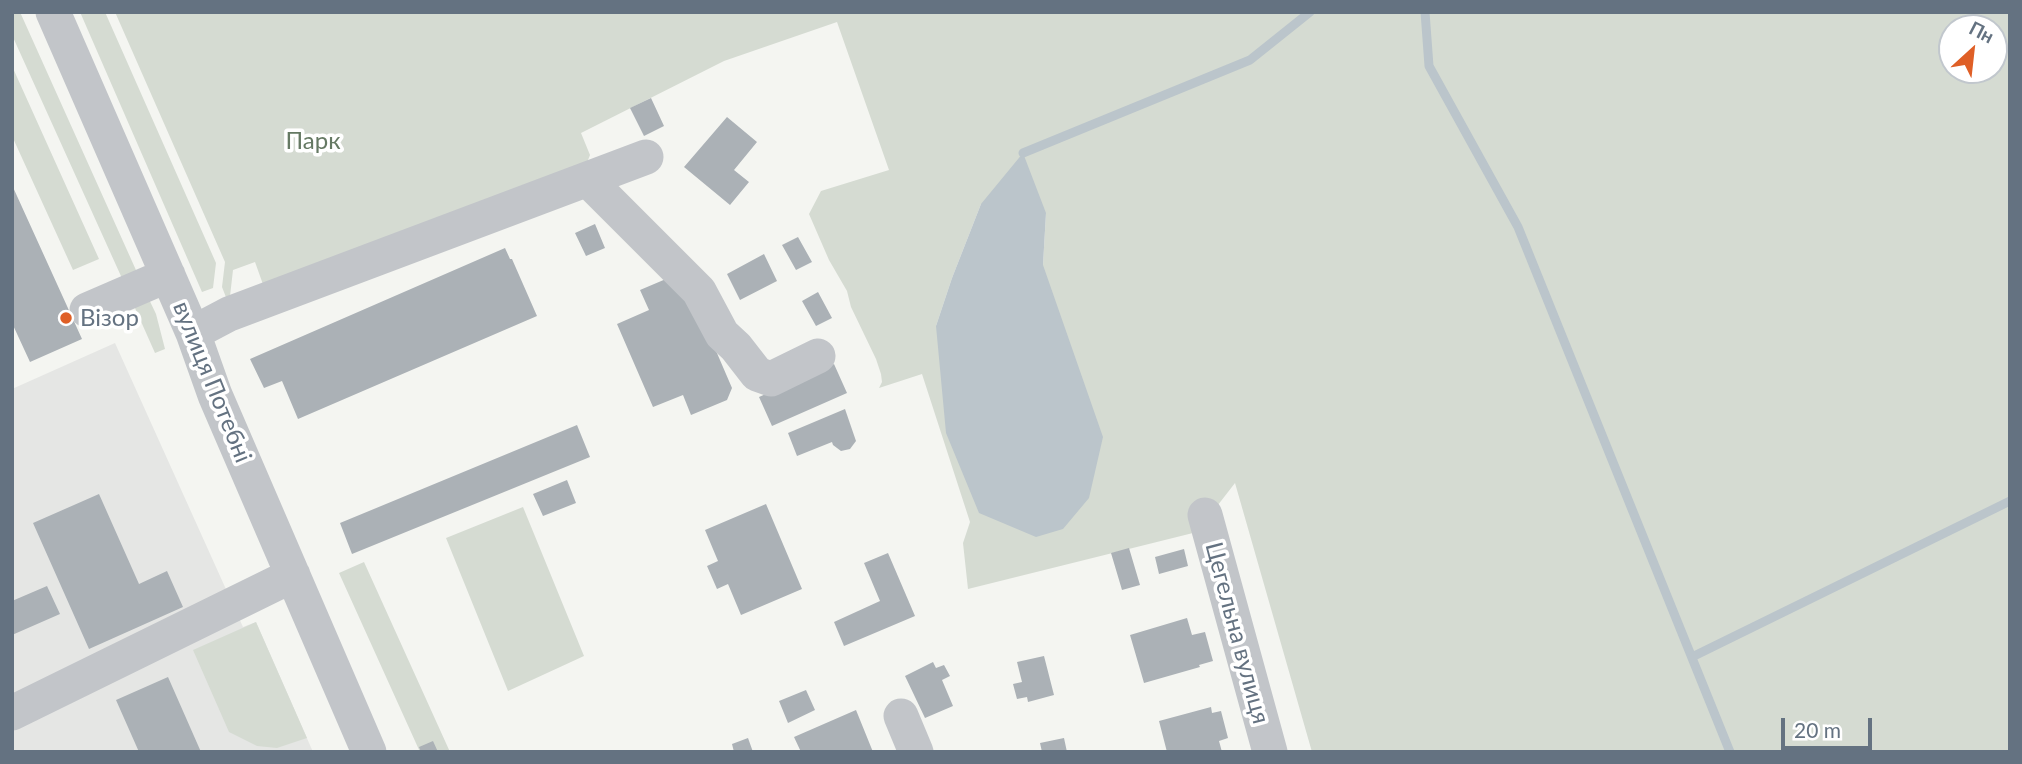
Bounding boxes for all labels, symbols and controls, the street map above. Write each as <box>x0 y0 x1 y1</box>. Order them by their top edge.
north arrow <box>1938 14 2008 84</box>
text: Пн <box>1966 16 1998 48</box>
park label: Парк <box>285 127 341 155</box>
street label: вулиця Потебні <box>167 297 257 467</box>
place label: Візор <box>80 304 139 332</box>
marker: Візор <box>58 310 74 326</box>
street label: Цегельна вулиця <box>1199 539 1275 727</box>
scale bar <box>1784 704 1875 748</box>
text: 20 m <box>1794 717 1841 742</box>

